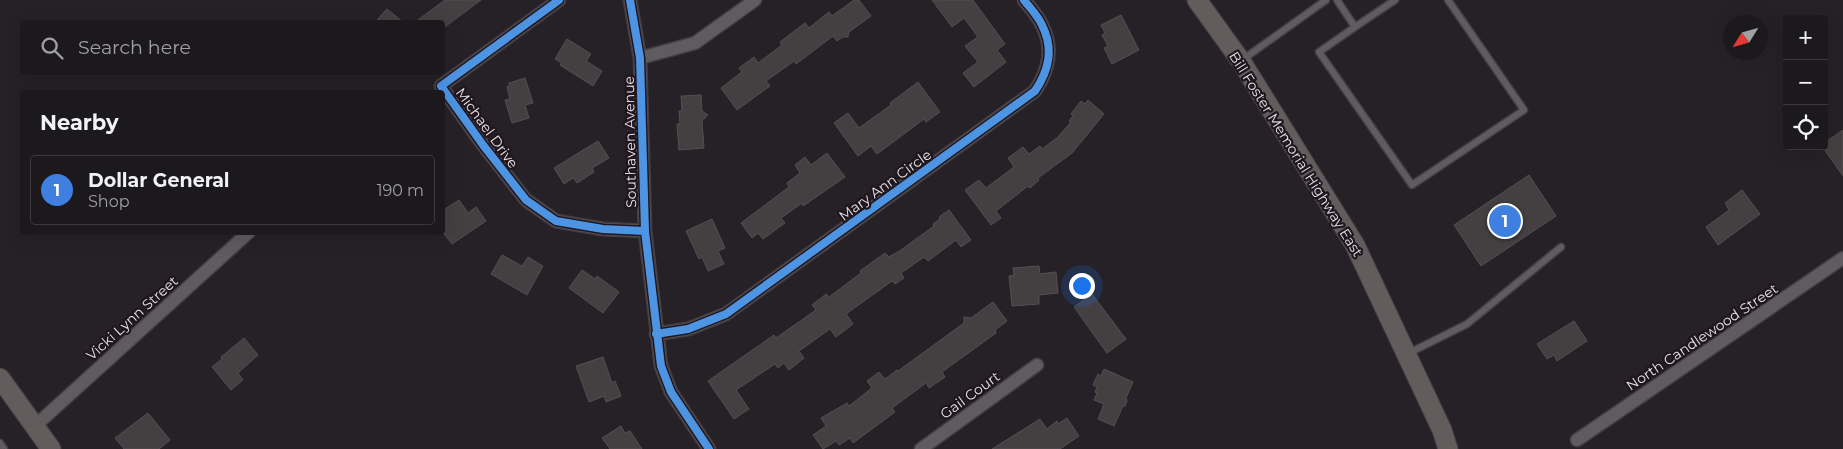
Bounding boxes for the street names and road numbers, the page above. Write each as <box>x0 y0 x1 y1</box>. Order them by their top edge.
street label: Bill Foster Memorial Highway East <box>1225 48 1367 260</box>
street label: Southaven Avenue <box>620 76 640 208</box>
street label: Michael Drive <box>452 84 522 172</box>
street label: Mary Ann Circle <box>835 145 935 225</box>
street label: Vicki Lynn Street <box>82 272 182 364</box>
street label: North Candlewood Street <box>1623 279 1782 395</box>
street label: Gail Court <box>937 367 1004 423</box>

